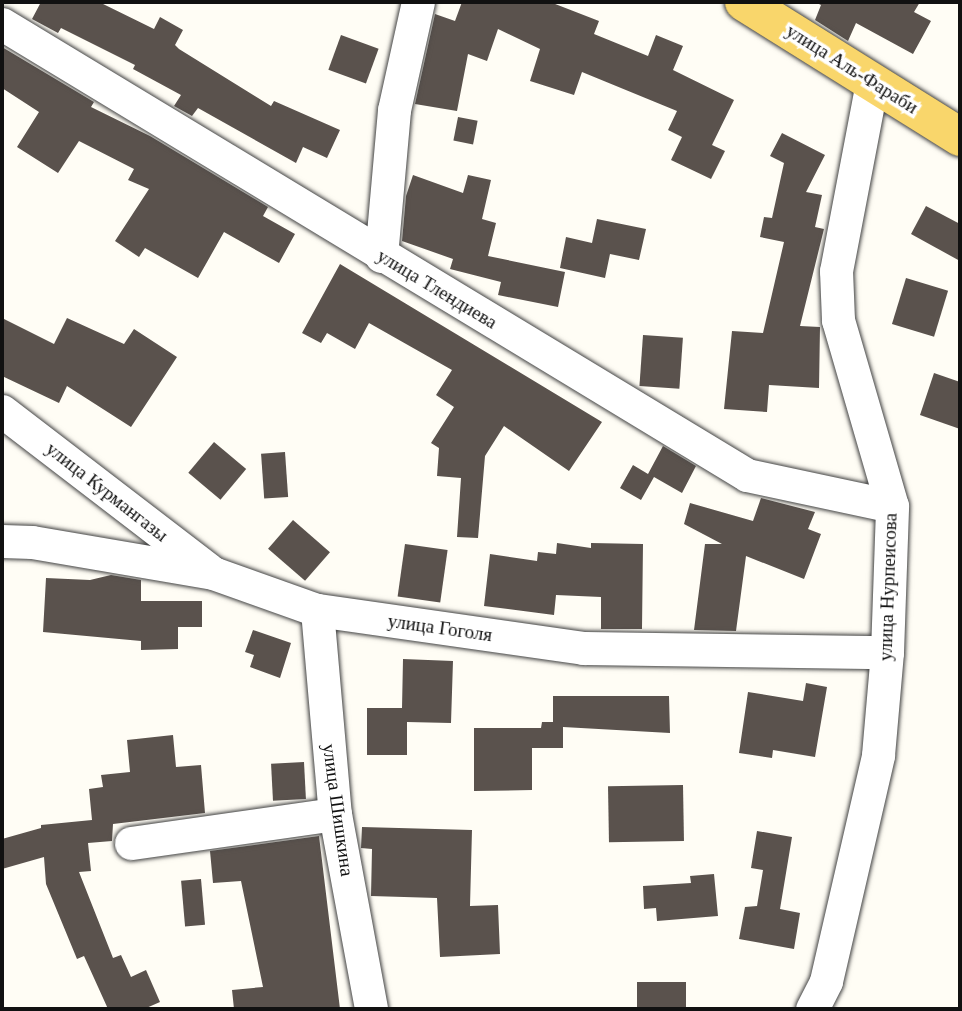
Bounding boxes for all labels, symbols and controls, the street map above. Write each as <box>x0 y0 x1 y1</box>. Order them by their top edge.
street label: улица Аль-Фараби <box>782 19 922 119</box>
street label: улица Тлендиева <box>373 244 501 334</box>
street label: улица Курмангазы <box>41 437 173 547</box>
street label: улица Нурпеисова <box>874 513 902 661</box>
street label: улица Гоголя <box>386 609 494 647</box>
street label: улица Шишкина <box>317 742 359 878</box>

